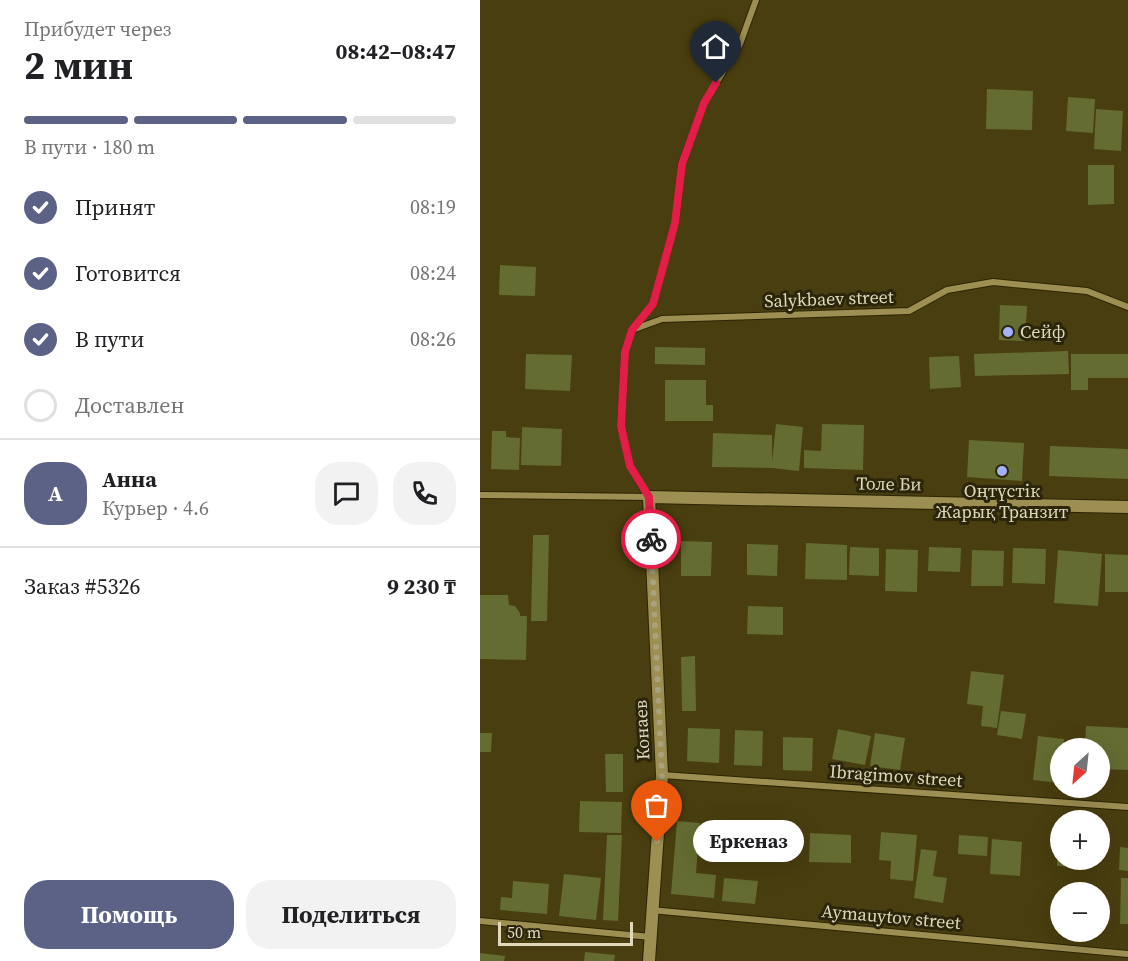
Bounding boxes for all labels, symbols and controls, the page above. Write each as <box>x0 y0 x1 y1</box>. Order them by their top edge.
text: Прибудет через <box>24 15 171 43</box>
pin <box>690 21 741 83</box>
icon: home <box>699 30 732 63</box>
text: 08:42–08:47 <box>336 36 456 66</box>
text: 2 мин <box>24 39 133 92</box>
text: В пути · 180 m <box>24 133 155 161</box>
icon: check <box>24 191 57 224</box>
text: Принят <box>75 192 155 222</box>
text: 08:19 <box>410 193 456 221</box>
icon: check <box>24 257 57 290</box>
text: Готовится <box>75 258 181 288</box>
text: 08:24 <box>410 259 456 287</box>
street label: Salykbaev street <box>764 284 894 313</box>
place label: Сейф <box>1020 319 1065 344</box>
icon: check <box>24 323 57 356</box>
text: В пути <box>75 324 144 354</box>
text: 08:26 <box>410 325 456 353</box>
marker: Сейф <box>1001 325 1015 339</box>
text: Доставлен <box>75 390 185 420</box>
button: chat <box>315 462 378 525</box>
button: phone <box>393 462 456 525</box>
text: Анна <box>102 464 157 494</box>
marker: Оңтүстік Жарық Транзит <box>995 464 1009 478</box>
street label: Толе Би <box>856 470 922 497</box>
text: А <box>48 478 63 508</box>
place label: Оңтүстік Жарық Транзит <box>936 478 1069 524</box>
text: Курьер · 4.6 <box>102 494 209 522</box>
courier <box>621 509 681 569</box>
icon: bike <box>635 523 668 556</box>
text: Заказ #5326 <box>24 571 140 601</box>
text: 9 230 ₸ <box>387 571 456 601</box>
street label: Конаев <box>627 699 656 761</box>
north arrow <box>1050 738 1110 798</box>
map controls <box>1050 738 1110 942</box>
street label: Ibragimov street <box>829 758 963 793</box>
pin <box>631 780 682 842</box>
icon: bag <box>640 789 673 822</box>
button: + <box>1050 810 1110 870</box>
callout: Еркеназ <box>693 821 804 863</box>
text: Еркеназ <box>709 827 788 855</box>
button: Помощь <box>24 880 234 949</box>
button: Поделиться <box>246 880 456 949</box>
button: − <box>1050 882 1110 942</box>
street label: Aymauytov street <box>820 898 962 935</box>
scale bar <box>498 919 633 946</box>
text: 50 m <box>507 921 541 943</box>

